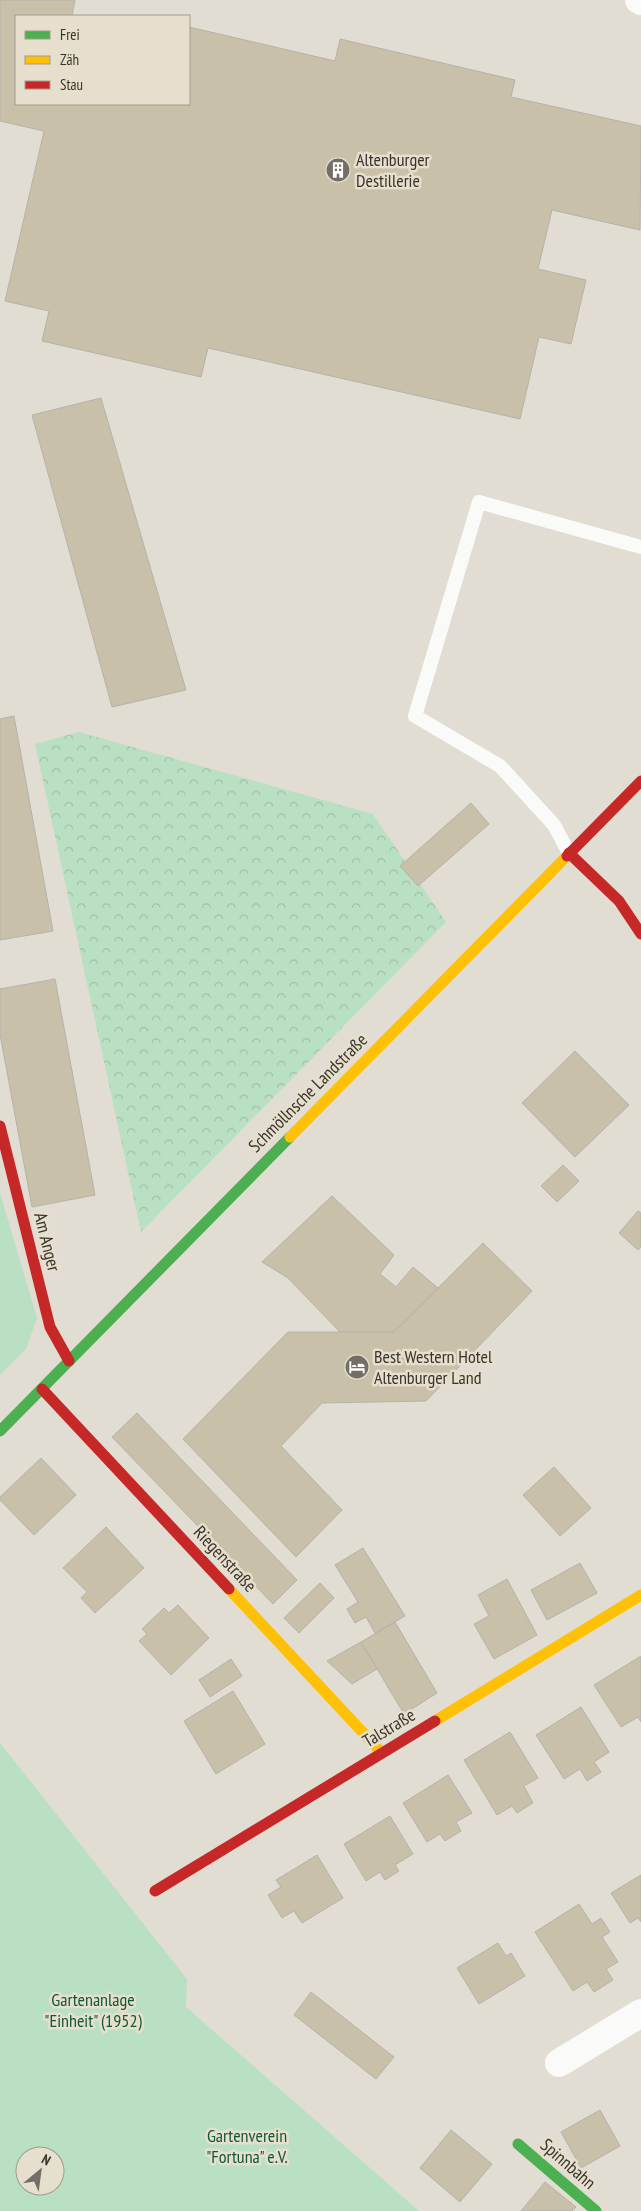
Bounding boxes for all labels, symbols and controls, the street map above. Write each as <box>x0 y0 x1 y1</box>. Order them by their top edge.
legend <box>15 15 190 105</box>
text: Frei <box>60 25 80 44</box>
text: Zäh <box>60 50 79 69</box>
text: Stau <box>60 75 83 94</box>
place label: Altenburger Destillerie <box>356 148 430 192</box>
building icon: Altenburger Destillerie <box>325 157 351 183</box>
street label: Schmöllnsche Landstraße <box>243 1028 372 1157</box>
street label: Am Anger <box>29 1210 66 1274</box>
place label: Best Western Hotel Altenburger Land <box>374 1345 493 1389</box>
hotel icon: Best Western Hotel Altenburger Land <box>344 1354 370 1380</box>
street label: Riegenstraße <box>189 1521 262 1597</box>
street label: Talstraße <box>358 1703 419 1752</box>
park label: Gartenanlage "Einheit" (1952) <box>44 1988 143 2032</box>
park label: Gartenverein "Fortuna" e.V. <box>206 2124 288 2168</box>
street label: Spinnbahn <box>536 2133 601 2194</box>
north arrow <box>15 2146 65 2196</box>
text: N <box>39 2150 54 2169</box>

